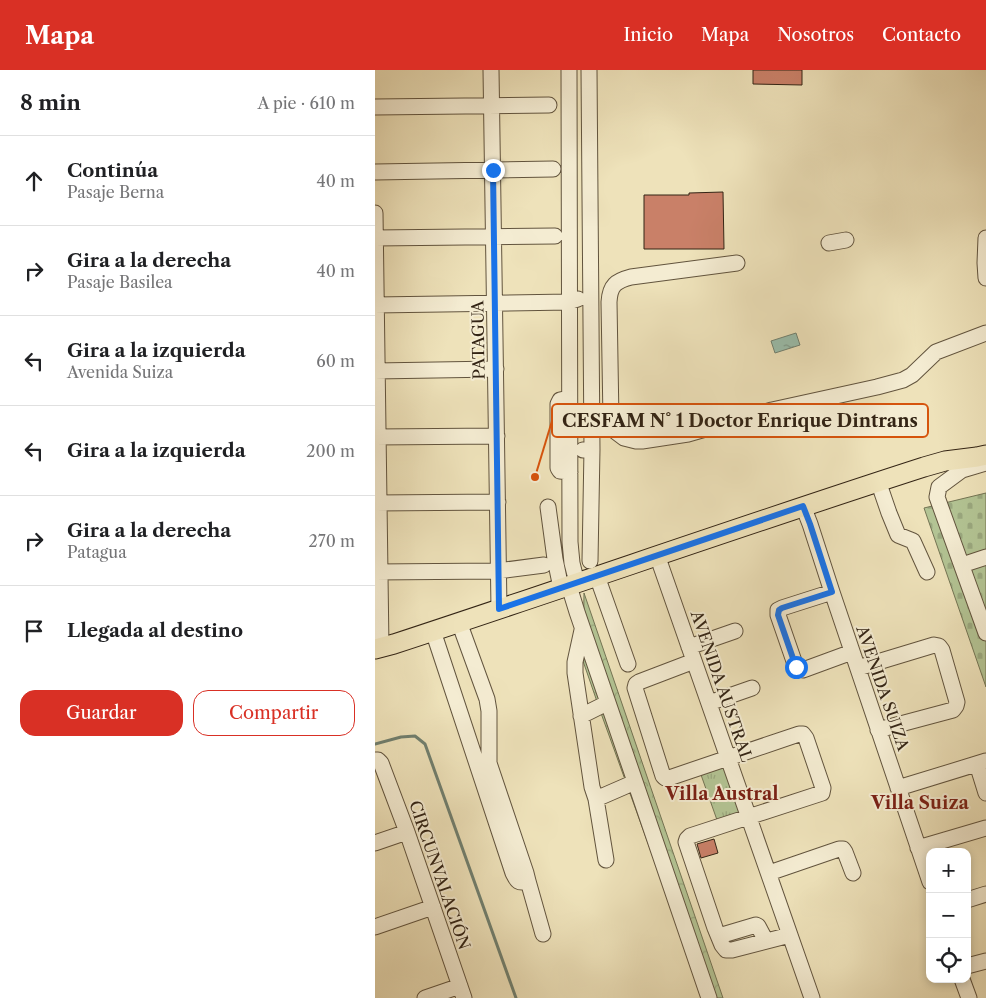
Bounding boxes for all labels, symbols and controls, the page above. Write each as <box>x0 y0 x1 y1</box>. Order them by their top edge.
text: Mapa <box>25 21 94 50</box>
text: Inicio <box>624 24 673 46</box>
text: Mapa <box>701 24 749 46</box>
text: Nosotros <box>777 24 854 46</box>
text: Contacto <box>882 24 961 46</box>
text: 8 min <box>20 90 81 115</box>
text: A pie · 610 m <box>257 93 355 113</box>
text: Continúa <box>67 159 158 182</box>
route end <box>482 159 505 182</box>
icon: ahead <box>20 167 48 195</box>
text: 40 m <box>316 171 355 191</box>
text: Pasaje Berna <box>67 182 164 202</box>
text: Gira a la derecha <box>67 249 231 272</box>
icon: right <box>20 257 48 285</box>
text: 40 m <box>316 261 355 281</box>
text: Pasaje Basilea <box>67 272 173 292</box>
street label: PATAGUA <box>467 299 489 380</box>
text: Gira a la izquierda <box>67 339 246 362</box>
icon: left <box>20 347 48 375</box>
text: 60 m <box>316 351 355 371</box>
text: Avenida Suiza <box>67 362 173 382</box>
callout: CESFAM N° 1 Doctor Enrique Dintrans <box>552 404 928 437</box>
text: CESFAM N° 1 Doctor Enrique Dintrans <box>562 410 918 432</box>
icon: left <box>20 437 48 465</box>
text: Gira a la izquierda <box>67 439 246 462</box>
text: 200 m <box>306 441 355 461</box>
text: Gira a la derecha <box>67 519 231 542</box>
icon: right <box>20 527 48 555</box>
text: 270 m <box>309 531 355 551</box>
text: Patagua <box>67 542 127 562</box>
street label: AVENIDA AUSTRAL <box>686 607 757 765</box>
icon: arrive <box>20 617 48 645</box>
text: Llegada al destino <box>67 619 243 642</box>
street label: AVENIDA SUIZA <box>852 622 914 754</box>
route start <box>785 656 808 679</box>
button: Guardar <box>20 690 183 736</box>
button: Compartir <box>193 690 355 736</box>
district label: Villa Austral <box>664 783 779 805</box>
district label: Villa Suiza <box>870 792 970 814</box>
street label: CIRCUNVALACIÓN <box>405 798 475 952</box>
map controls <box>926 848 971 983</box>
button: + <box>926 848 971 893</box>
button: − <box>926 893 971 938</box>
button: locate <box>926 938 971 983</box>

